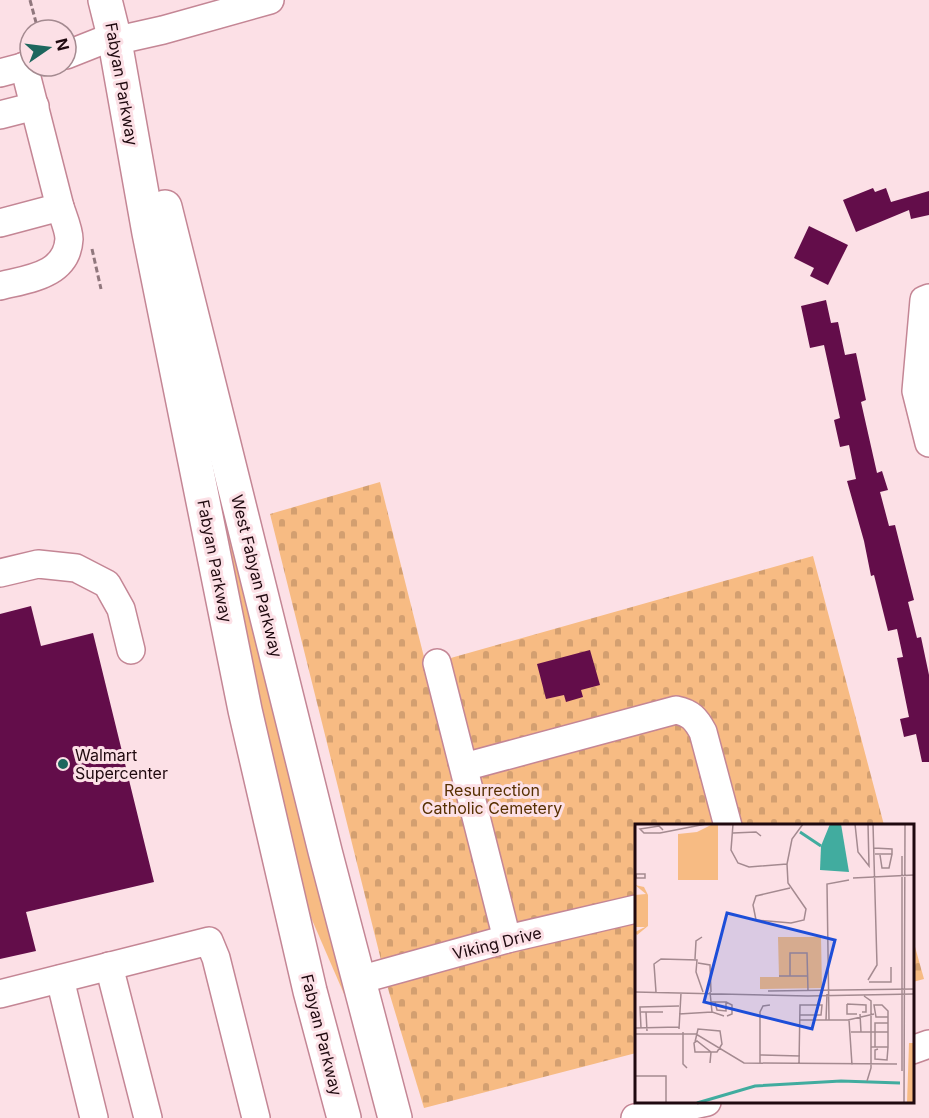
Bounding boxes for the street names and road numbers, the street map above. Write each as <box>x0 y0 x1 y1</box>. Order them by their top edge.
street label: Fabyan Parkway <box>101 21 143 147</box>
street label: West Fabyan Parkway <box>227 493 287 659</box>
street label: Fabyan Parkway <box>193 498 237 624</box>
street label: Viking Drive <box>450 922 544 964</box>
street label: Fabyan Parkway <box>297 972 347 1098</box>

